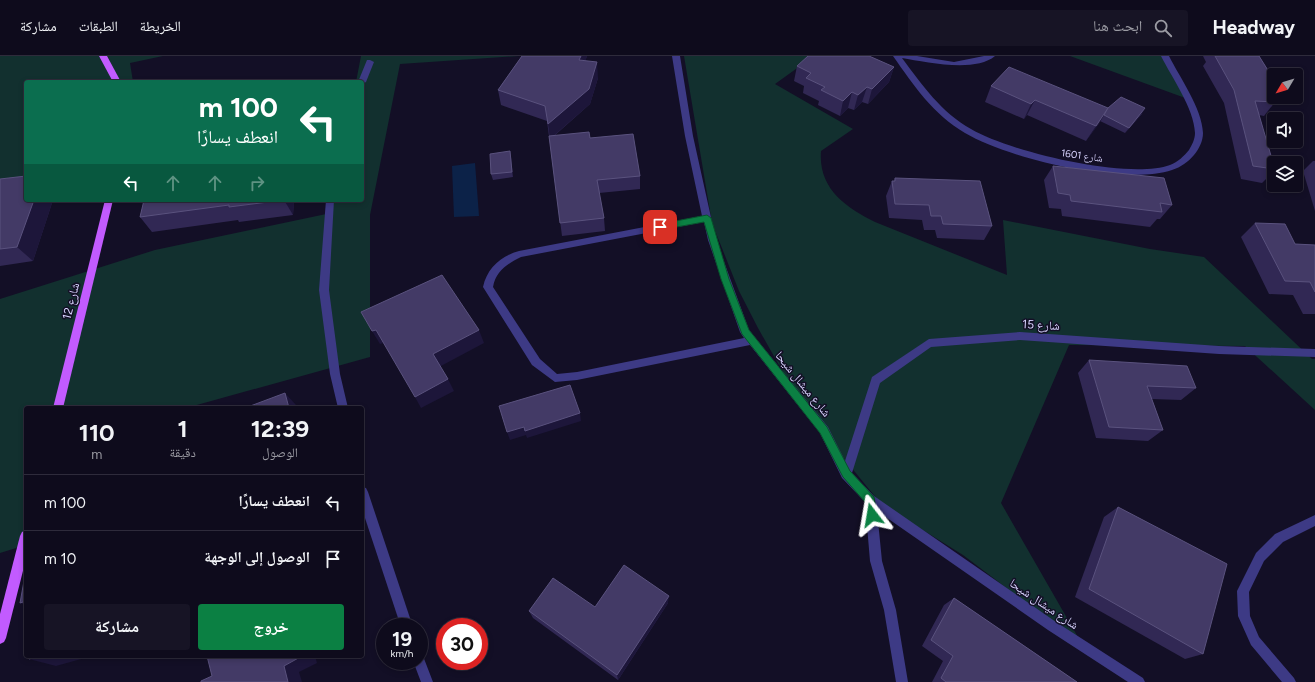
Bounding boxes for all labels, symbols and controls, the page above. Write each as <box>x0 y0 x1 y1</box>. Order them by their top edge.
search box <box>908 10 1188 46</box>
text: Headway <box>1212 16 1295 39</box>
text: ابحث هنا <box>1093 17 1142 35</box>
icon: search <box>1152 17 1174 39</box>
text: مشاركة <box>20 18 57 35</box>
text: الطبقات <box>79 18 118 35</box>
text: الخريطة <box>140 18 181 35</box>
north arrow <box>1267 68 1303 104</box>
map controls <box>1267 68 1303 192</box>
text: 100 m <box>199 90 278 124</box>
icon: left <box>292 96 344 148</box>
button: sound <box>1267 112 1303 148</box>
text: انعطف يسارًا <box>197 126 278 148</box>
street label: شارع 1601 <box>1060 146 1104 165</box>
button: layers <box>1267 156 1303 192</box>
icon: left <box>120 172 142 194</box>
icon: ahead <box>162 172 184 194</box>
icon: ahead <box>204 172 226 194</box>
icon: right <box>246 172 268 194</box>
pin <box>643 210 677 244</box>
icon: arrive <box>649 216 671 238</box>
street label: شارع 12 <box>60 281 83 321</box>
street label: شارع 15 <box>1022 317 1060 334</box>
street label: شارع ميشال شيحا <box>772 349 834 420</box>
text: 1 <box>178 414 188 443</box>
text: 12:39 <box>251 414 309 443</box>
text: 110 <box>79 418 115 447</box>
text: دقيقة <box>169 445 196 460</box>
text: الوصول <box>262 445 298 460</box>
text: m <box>91 447 102 462</box>
text: انعطف يسارًا <box>238 492 310 510</box>
icon: left <box>322 492 344 514</box>
text: 100 m <box>44 494 86 512</box>
position arrow <box>851 494 893 536</box>
text: الوصول إلى الوجهة <box>204 548 310 566</box>
icon: arrive <box>322 548 344 570</box>
text: 10 m <box>44 550 76 568</box>
street label: شارع ميشال شيحا <box>1006 576 1081 633</box>
button: مشاركة <box>44 604 190 650</box>
button: خروج <box>198 604 344 650</box>
speed limit sign: 30 <box>436 618 488 670</box>
text: 19 <box>392 627 412 651</box>
text: km/h <box>391 647 413 660</box>

